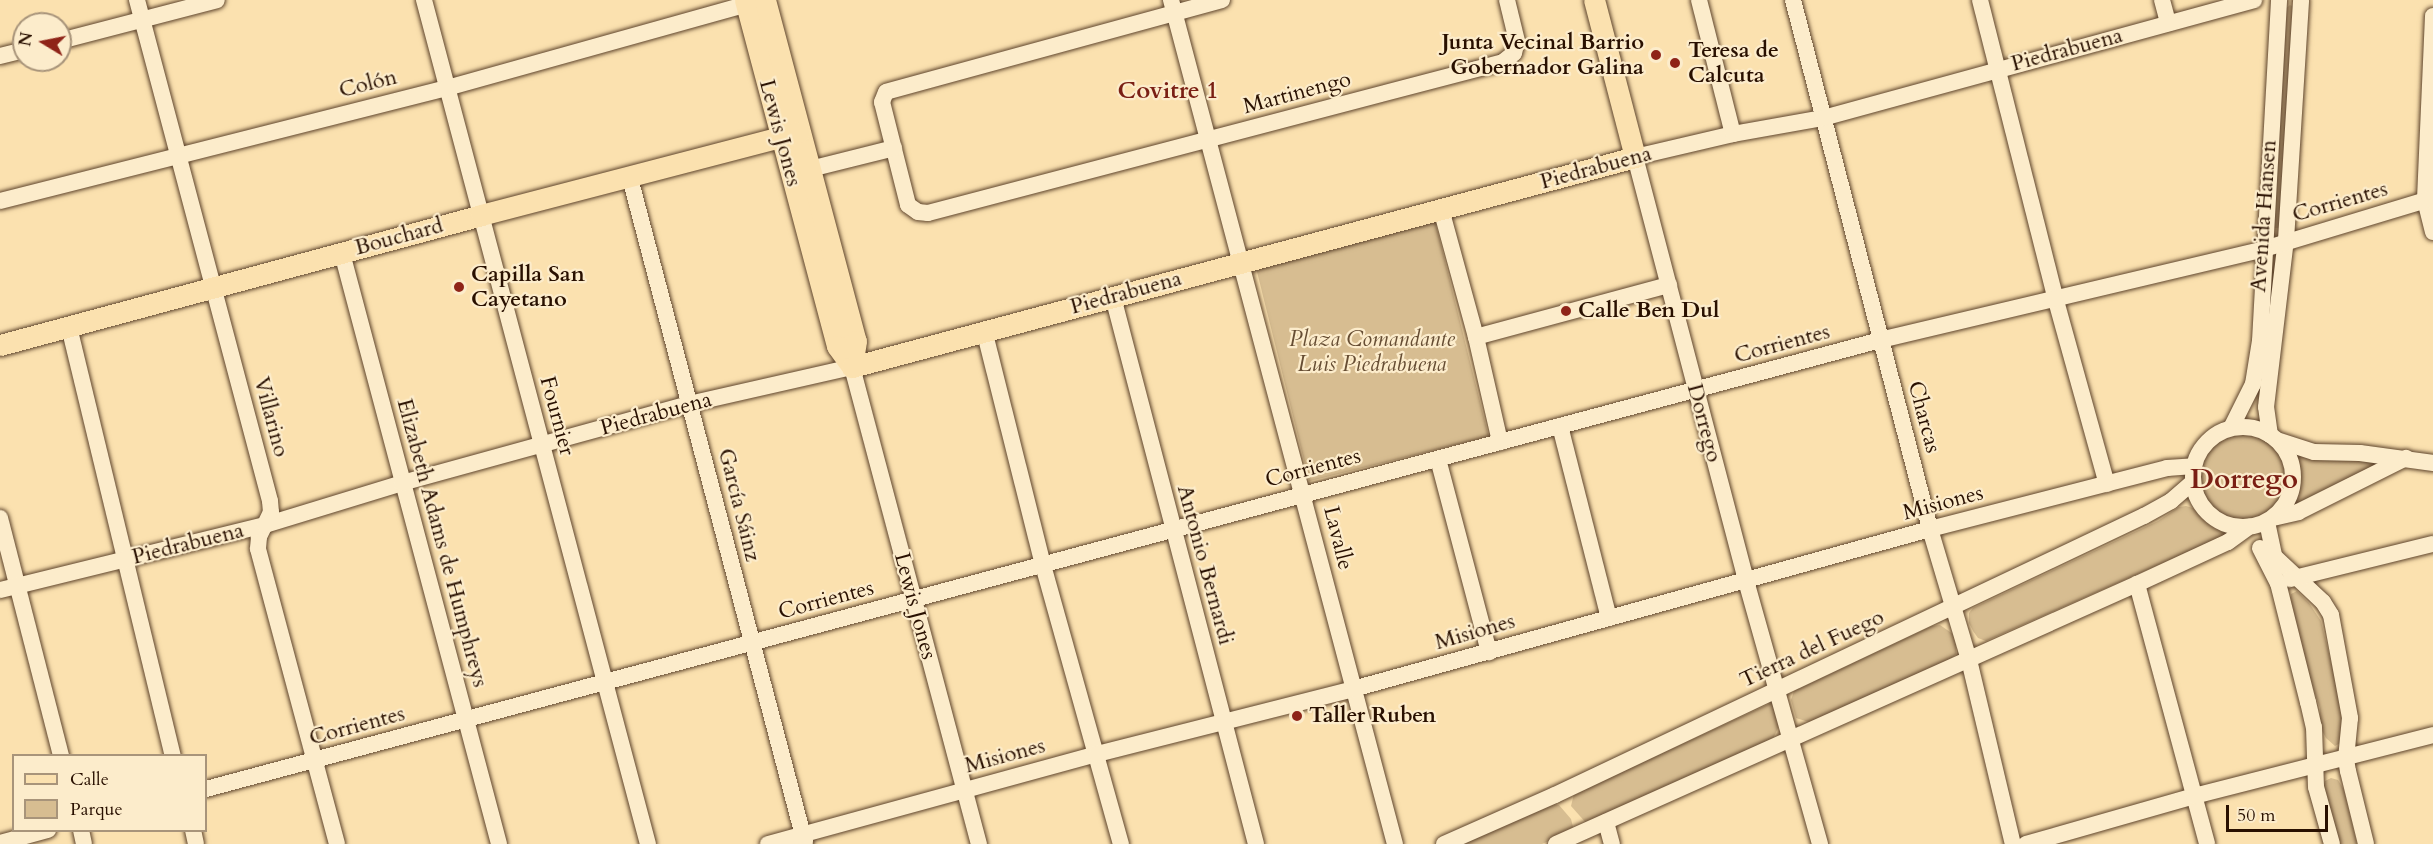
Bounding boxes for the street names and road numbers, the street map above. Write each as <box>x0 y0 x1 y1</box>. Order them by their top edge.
street label: Piedrabuena <box>2008 22 2126 78</box>
street label: Colón <box>336 64 400 104</box>
street label: Martinengo <box>1240 66 1354 120</box>
street label: Lewis Jones <box>753 77 807 189</box>
street label: Avenida Hansen <box>2246 139 2282 293</box>
street label: Piedrabuena <box>1537 140 1655 196</box>
street label: Corrientes <box>2289 176 2391 228</box>
street label: Bouchard <box>352 213 446 261</box>
street label: Piedrabuena <box>1067 265 1185 321</box>
street label: Corrientes <box>1731 319 1833 369</box>
street label: Fournier <box>534 373 580 459</box>
street label: Villarino <box>248 374 294 460</box>
street label: Charcas <box>1902 378 1946 456</box>
street label: Dorrego <box>1681 381 1727 465</box>
street label: Piedrabuena <box>597 386 715 442</box>
street label: Elizabeth Adams de Humphreys <box>391 396 493 690</box>
street label: Corrientes <box>1262 443 1364 493</box>
street label: García Sáinz <box>712 446 766 564</box>
street label: Misiones <box>1900 480 1986 526</box>
street label: Antonio Bernardi <box>1171 482 1239 648</box>
street label: Lavalle <box>1317 503 1359 573</box>
street label: Piedrabuena <box>129 517 247 571</box>
street label: Lewis Jones <box>888 550 942 662</box>
street label: Corrientes <box>775 575 877 625</box>
street label: Tierra del Fuego <box>1736 604 1888 694</box>
street label: Misiones <box>1432 608 1518 656</box>
street label: Corrientes <box>306 701 408 751</box>
street label: Misiones <box>962 733 1048 779</box>

